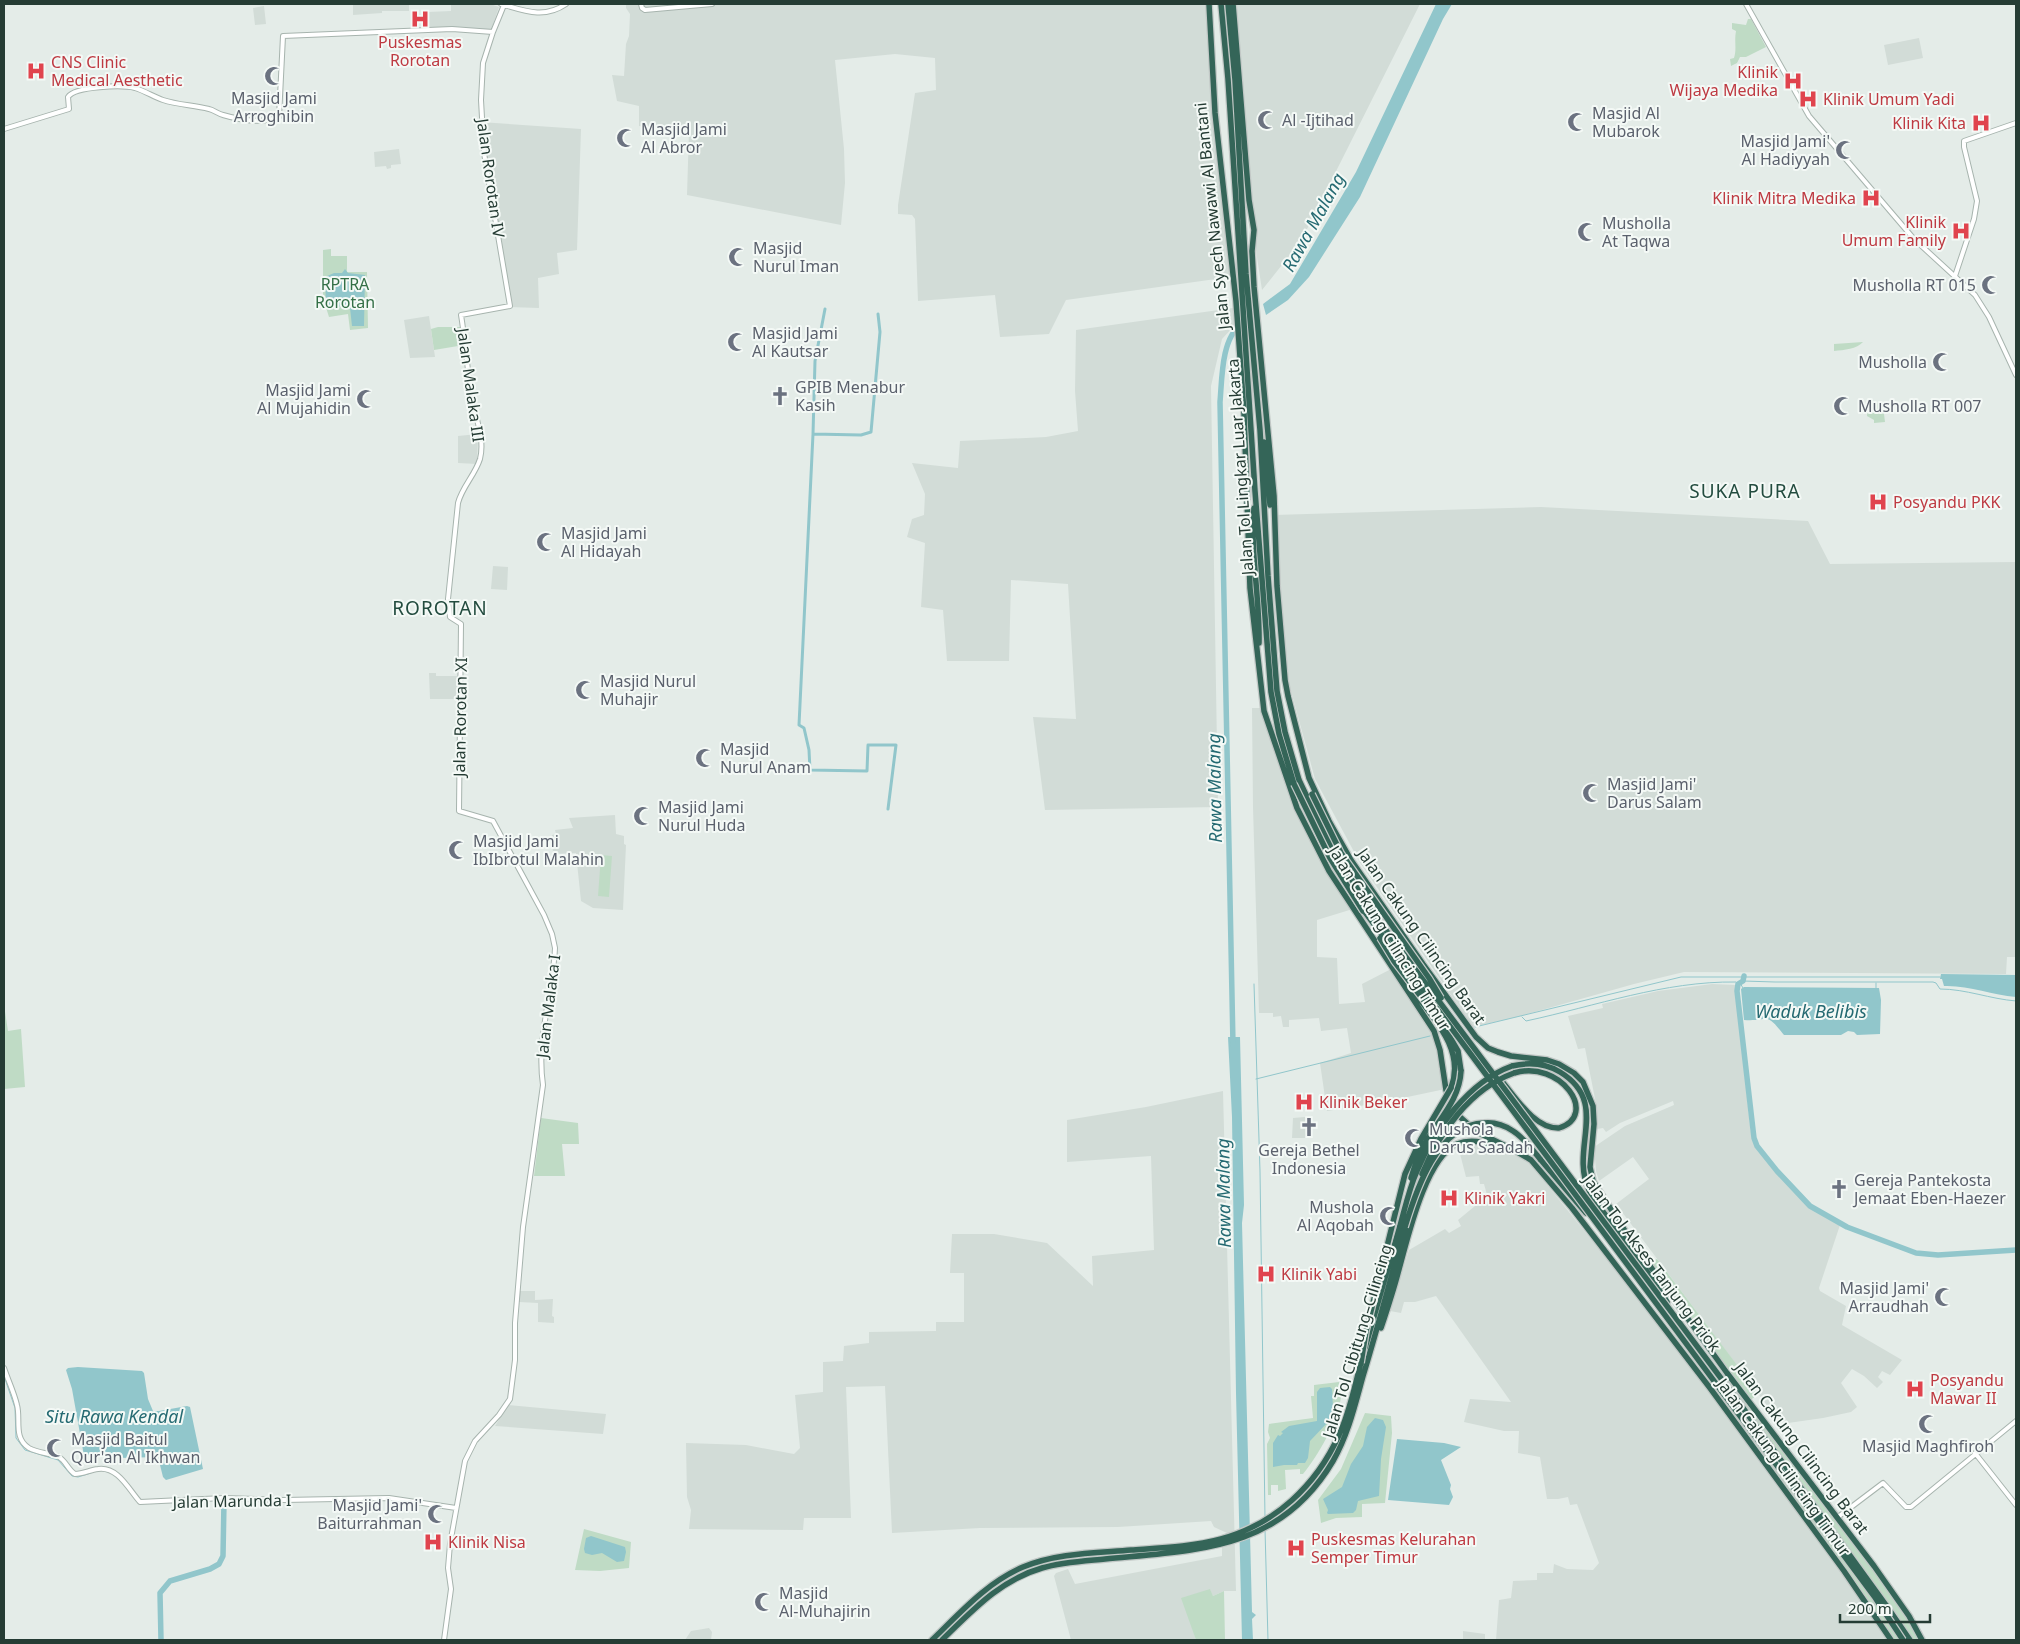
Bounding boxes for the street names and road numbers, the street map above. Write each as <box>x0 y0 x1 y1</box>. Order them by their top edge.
street label: Jalan Syech Nawawi Al Bantani <box>1189 101 1235 333</box>
street label: Jalan Rorotan IV <box>471 115 510 239</box>
street label: Jalan Malaka III <box>452 325 490 443</box>
street label: Jalan Tol Lingkar Luar Jakarta <box>1221 358 1259 578</box>
street label: Jalan Rorotan XI <box>448 657 472 779</box>
street label: Jalan Cakung Cilincing Timur <box>1323 840 1456 1035</box>
street label: Jalan Cakung Cilincing Barat <box>1352 842 1491 1029</box>
street label: Jalan Malaka I <box>530 953 565 1061</box>
street label: Jalan Tol Akses Tanjung Priok <box>1577 1168 1726 1356</box>
street label: Jalan Tol Cibitung–Cilincing <box>1316 1241 1397 1443</box>
street label: Jalan Cakung Cilincing Barat <box>1729 1356 1874 1539</box>
street label: Jalan Cakung Cilincing Timur <box>1711 1372 1856 1561</box>
street label: Jalan Marunda I <box>170 1489 292 1513</box>

